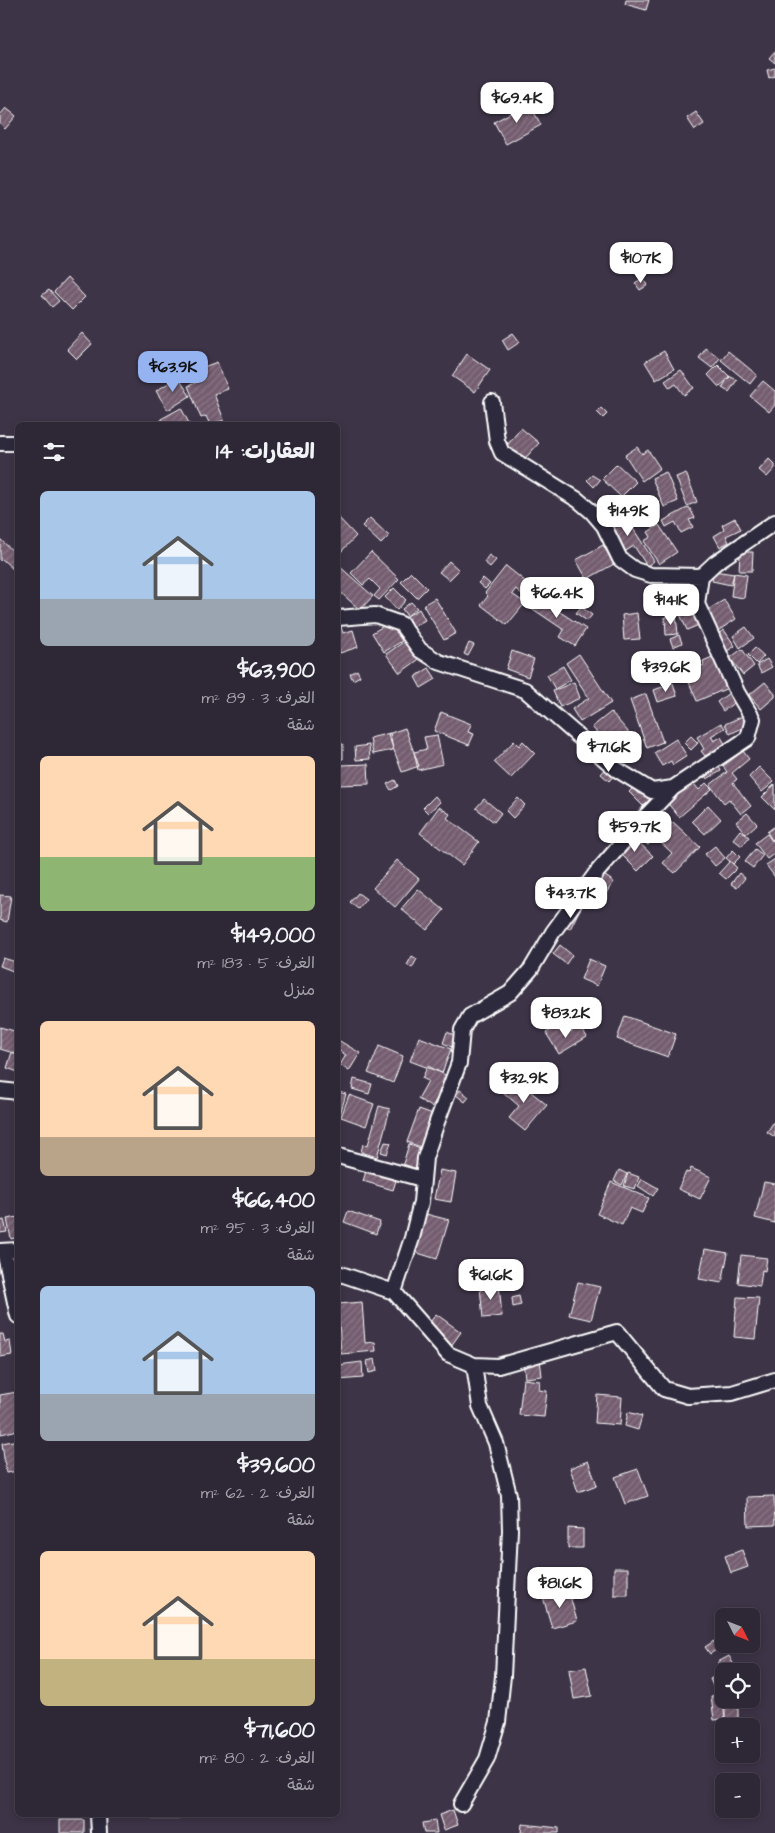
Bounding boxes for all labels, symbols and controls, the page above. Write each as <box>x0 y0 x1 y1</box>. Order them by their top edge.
pin: $69.4K <box>476 82 558 124</box>
text: $69.4K <box>492 87 542 109</box>
pin: $107K <box>606 242 676 284</box>
text: $107K <box>621 247 661 269</box>
pin: $63.9K <box>132 350 214 393</box>
text: $63.9K <box>149 356 197 378</box>
text: العقارات: 14 <box>216 437 315 466</box>
icon: filters <box>40 438 68 466</box>
pin: $149K <box>593 494 663 537</box>
text: $149K <box>608 500 648 522</box>
icon: home <box>133 523 223 613</box>
pin: $66.4K <box>516 576 598 619</box>
text: $66.4K <box>531 582 583 604</box>
pin: $141K <box>636 584 706 626</box>
text: $141K <box>654 589 688 611</box>
pin: $39.6K <box>625 650 707 693</box>
text: $63,900 <box>237 656 315 685</box>
text: $39.6K <box>642 656 690 678</box>
text: الغرف: 3 · 89 m² <box>201 687 315 709</box>
text: شقة <box>287 714 315 736</box>
pin: $71.6K <box>568 730 650 773</box>
text: $71.6K <box>588 736 630 758</box>
icon: home <box>133 788 223 878</box>
pin: $59.7K <box>594 810 676 853</box>
text: $59.7K <box>609 816 661 838</box>
pin: $43.7K <box>530 876 612 919</box>
text: $43.7K <box>546 882 596 904</box>
text: $149,000 <box>231 921 315 950</box>
text: الغرف: 5 · 183 m² <box>197 952 315 974</box>
text: منزل <box>283 979 315 1001</box>
pin: $83.2K <box>525 996 607 1039</box>
text: $83.2K <box>542 1002 590 1024</box>
icon: home <box>133 1053 223 1143</box>
pin: $32.9K <box>483 1062 565 1104</box>
text: $32.9K <box>500 1067 548 1089</box>
text: $66,400 <box>232 1186 315 1215</box>
text: الغرف: 3 · 95 m² <box>201 1217 315 1239</box>
text: شقة <box>287 1244 315 1266</box>
pin: $61.6K <box>450 1258 532 1301</box>
text: $61.6K <box>470 1264 512 1286</box>
icon: home <box>133 1318 223 1408</box>
text: $39,600 <box>237 1451 315 1480</box>
text: الغرف: 2 · 62 m² <box>201 1482 315 1504</box>
text: شقة <box>287 1509 315 1531</box>
pin: $81.6K <box>519 1566 601 1609</box>
text: $81.6K <box>538 1572 582 1594</box>
icon: home <box>133 1583 223 1673</box>
north arrow <box>715 1608 760 1652</box>
map controls <box>715 1608 760 1818</box>
button: locate <box>715 1663 760 1708</box>
text: $71,600 <box>244 1716 315 1745</box>
button: + <box>715 1718 760 1763</box>
text: الغرف: 2 · 80 m² <box>199 1747 315 1769</box>
button: − <box>715 1773 760 1818</box>
text: شقة <box>287 1774 315 1796</box>

